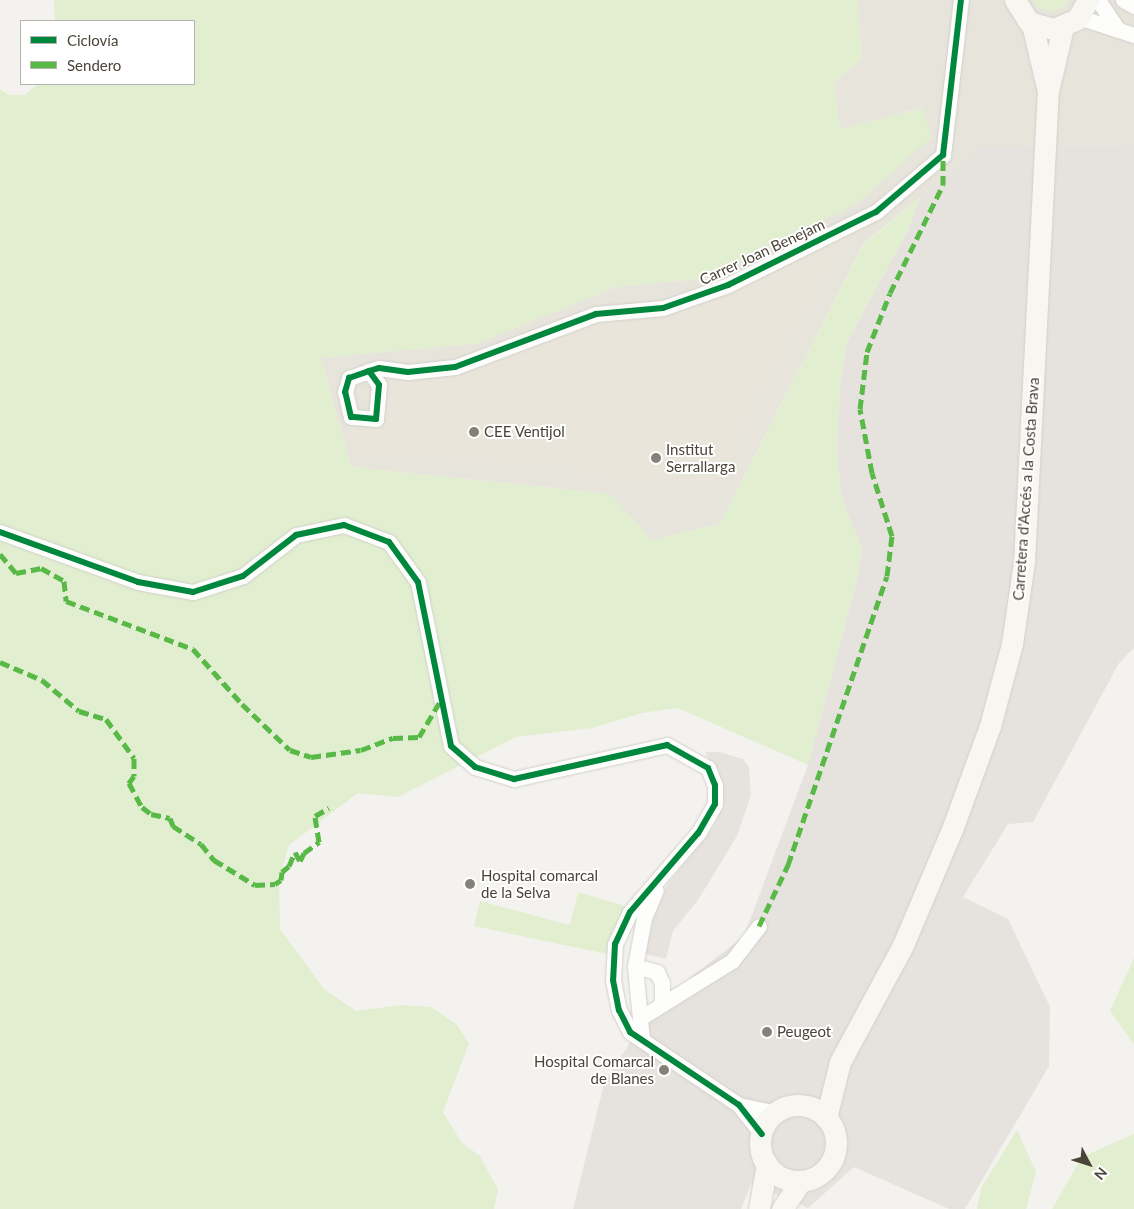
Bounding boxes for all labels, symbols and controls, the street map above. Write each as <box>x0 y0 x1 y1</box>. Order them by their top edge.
legend <box>20 20 195 85</box>
text: Ciclovía <box>67 31 118 49</box>
text: Sendero <box>67 56 121 74</box>
street label: Carrer Joan Benejam <box>696 215 828 289</box>
street label: Carretera d'Accés a la Costa Brava <box>1009 377 1043 601</box>
place label: CEE Ventijol <box>484 423 565 441</box>
marker: CEE Ventijol <box>468 426 480 438</box>
place label: Institut Serrallarga <box>666 440 735 475</box>
marker: Institut Serrallarga <box>650 452 662 464</box>
place label: Hospital comarcal de la Selva <box>481 866 598 901</box>
marker: Hospital comarcal de la Selva <box>463 877 477 891</box>
place label: Peugeot <box>777 1023 831 1041</box>
marker: Peugeot <box>761 1026 773 1038</box>
place label: Hospital Comarcal de Blanes <box>534 1052 654 1087</box>
marker: Hospital Comarcal de Blanes <box>658 1064 670 1076</box>
north arrow <box>1064 1139 1114 1189</box>
text: N <box>1091 1164 1111 1184</box>

